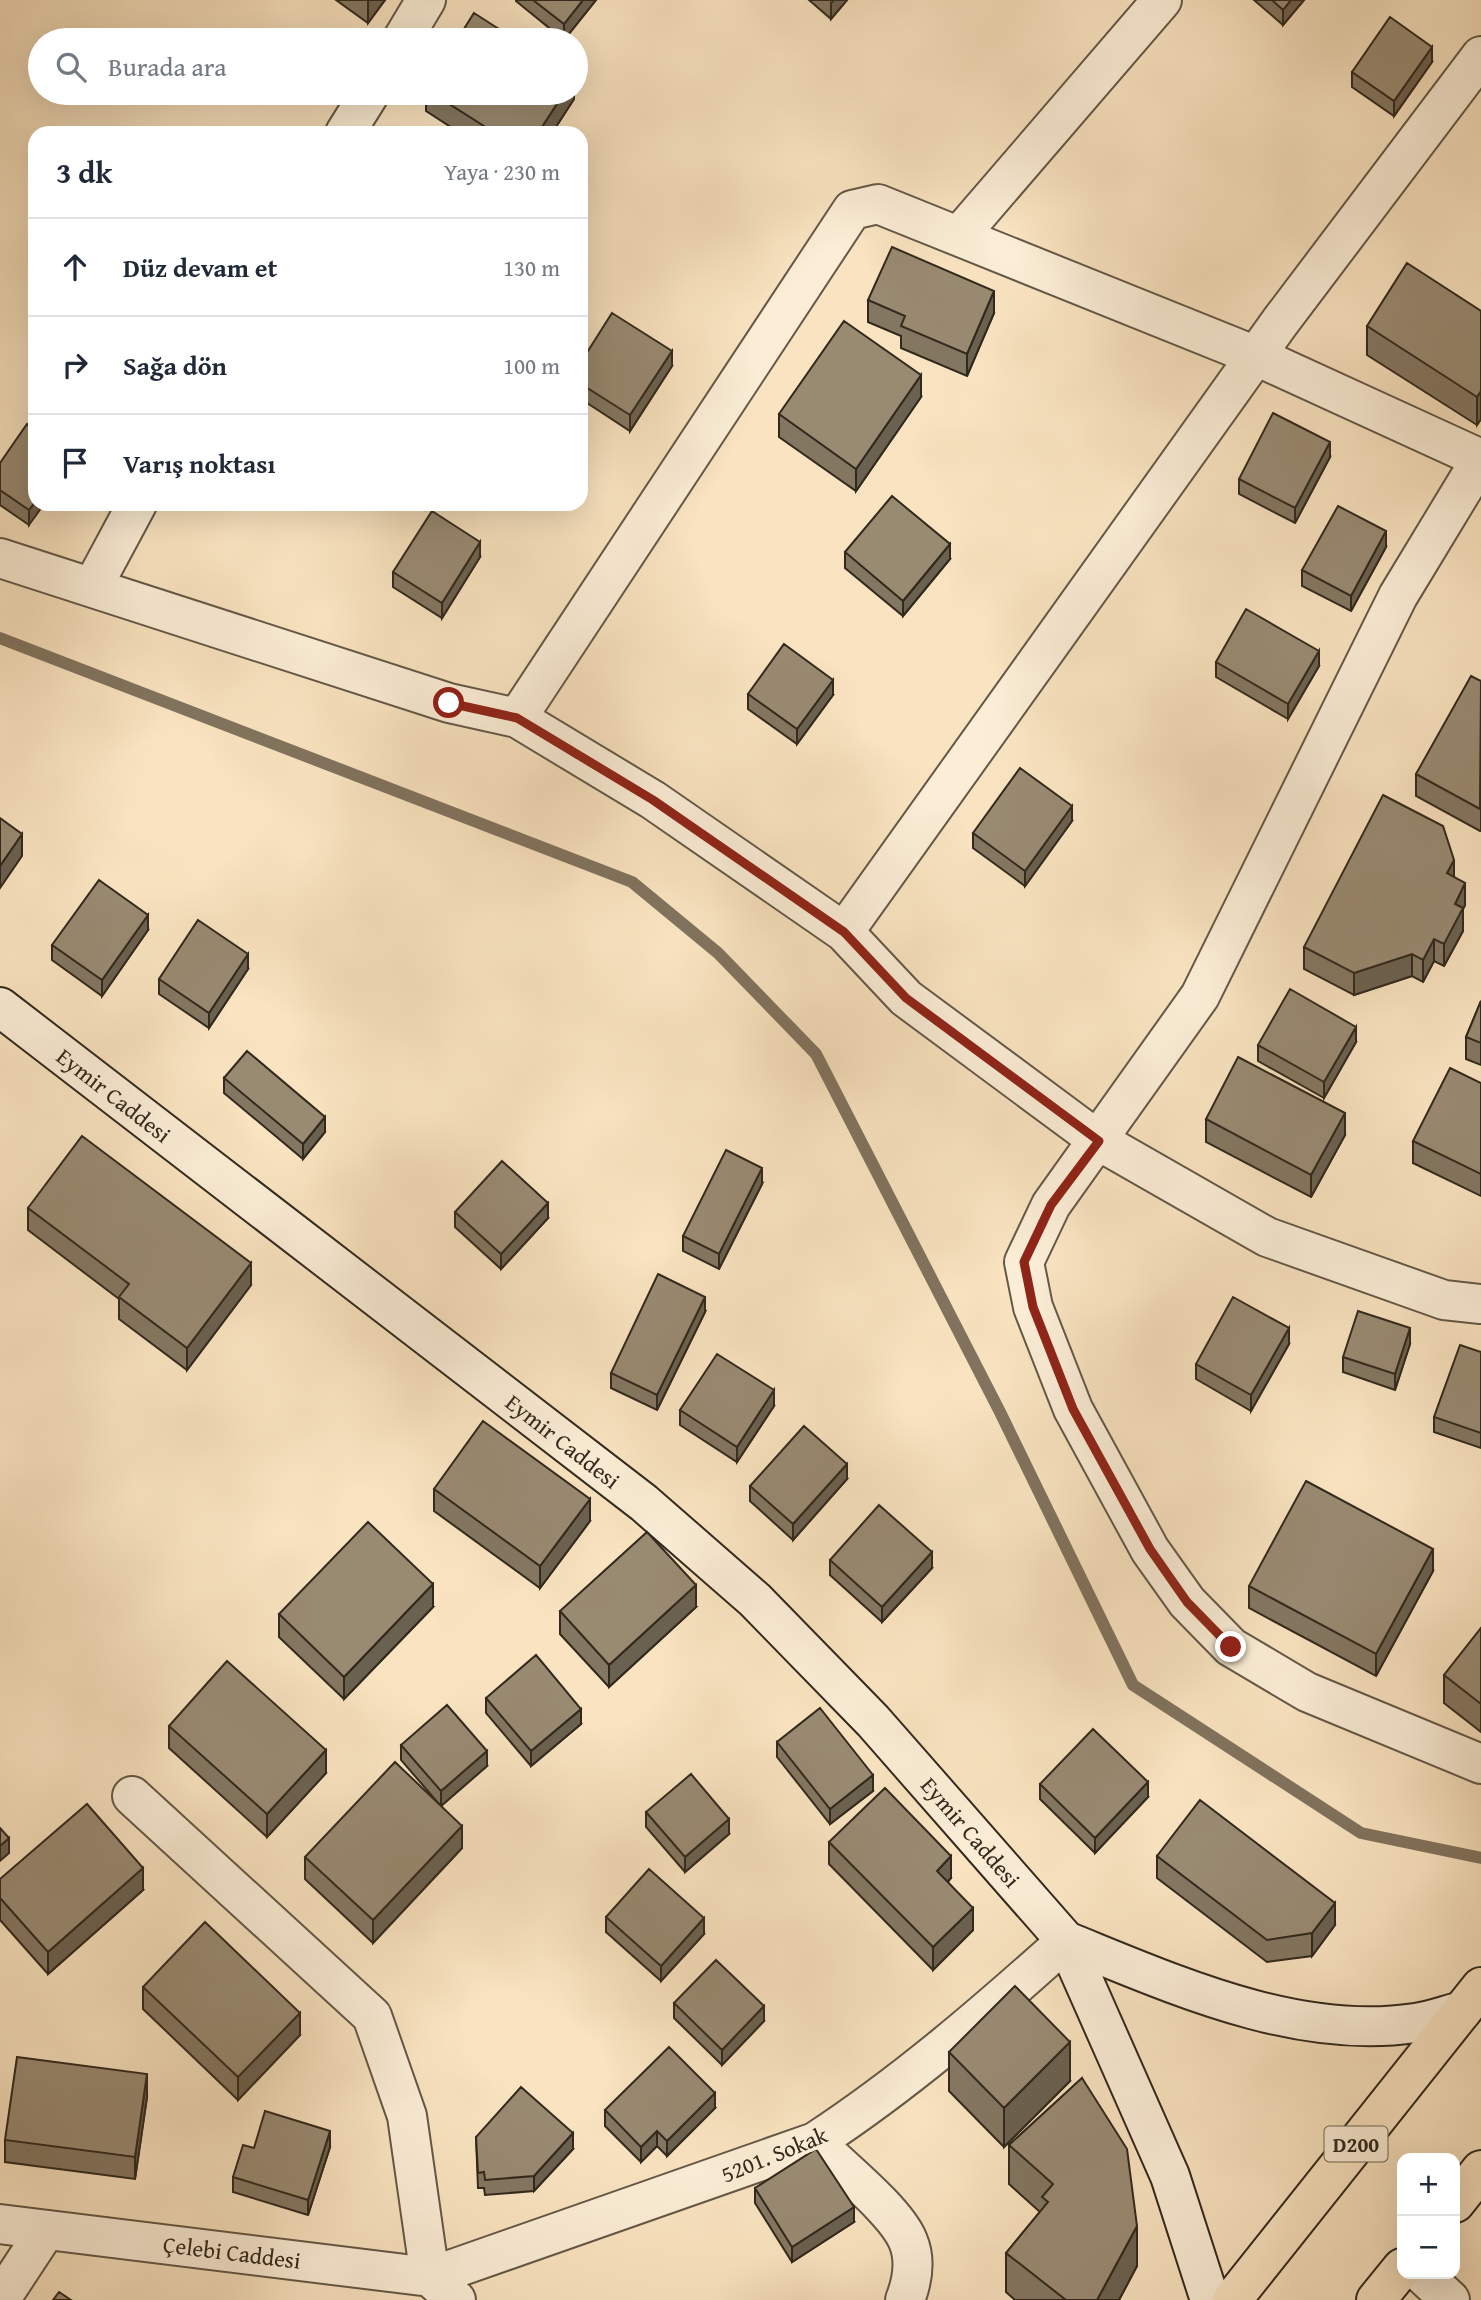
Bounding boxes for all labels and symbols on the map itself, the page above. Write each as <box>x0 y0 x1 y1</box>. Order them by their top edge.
route start <box>433 687 464 718</box>
street label: Eymir Caddesi <box>50 1040 178 1150</box>
street label: Eymir Caddesi <box>499 1386 627 1496</box>
route end <box>1215 1631 1246 1662</box>
street label: Eymir Caddesi <box>914 1769 1028 1895</box>
street label: 5201. Sokak <box>716 2118 832 2190</box>
road number: D200 <box>1324 2126 1388 2162</box>
street label: Çelebi Caddesi <box>161 2227 303 2277</box>

